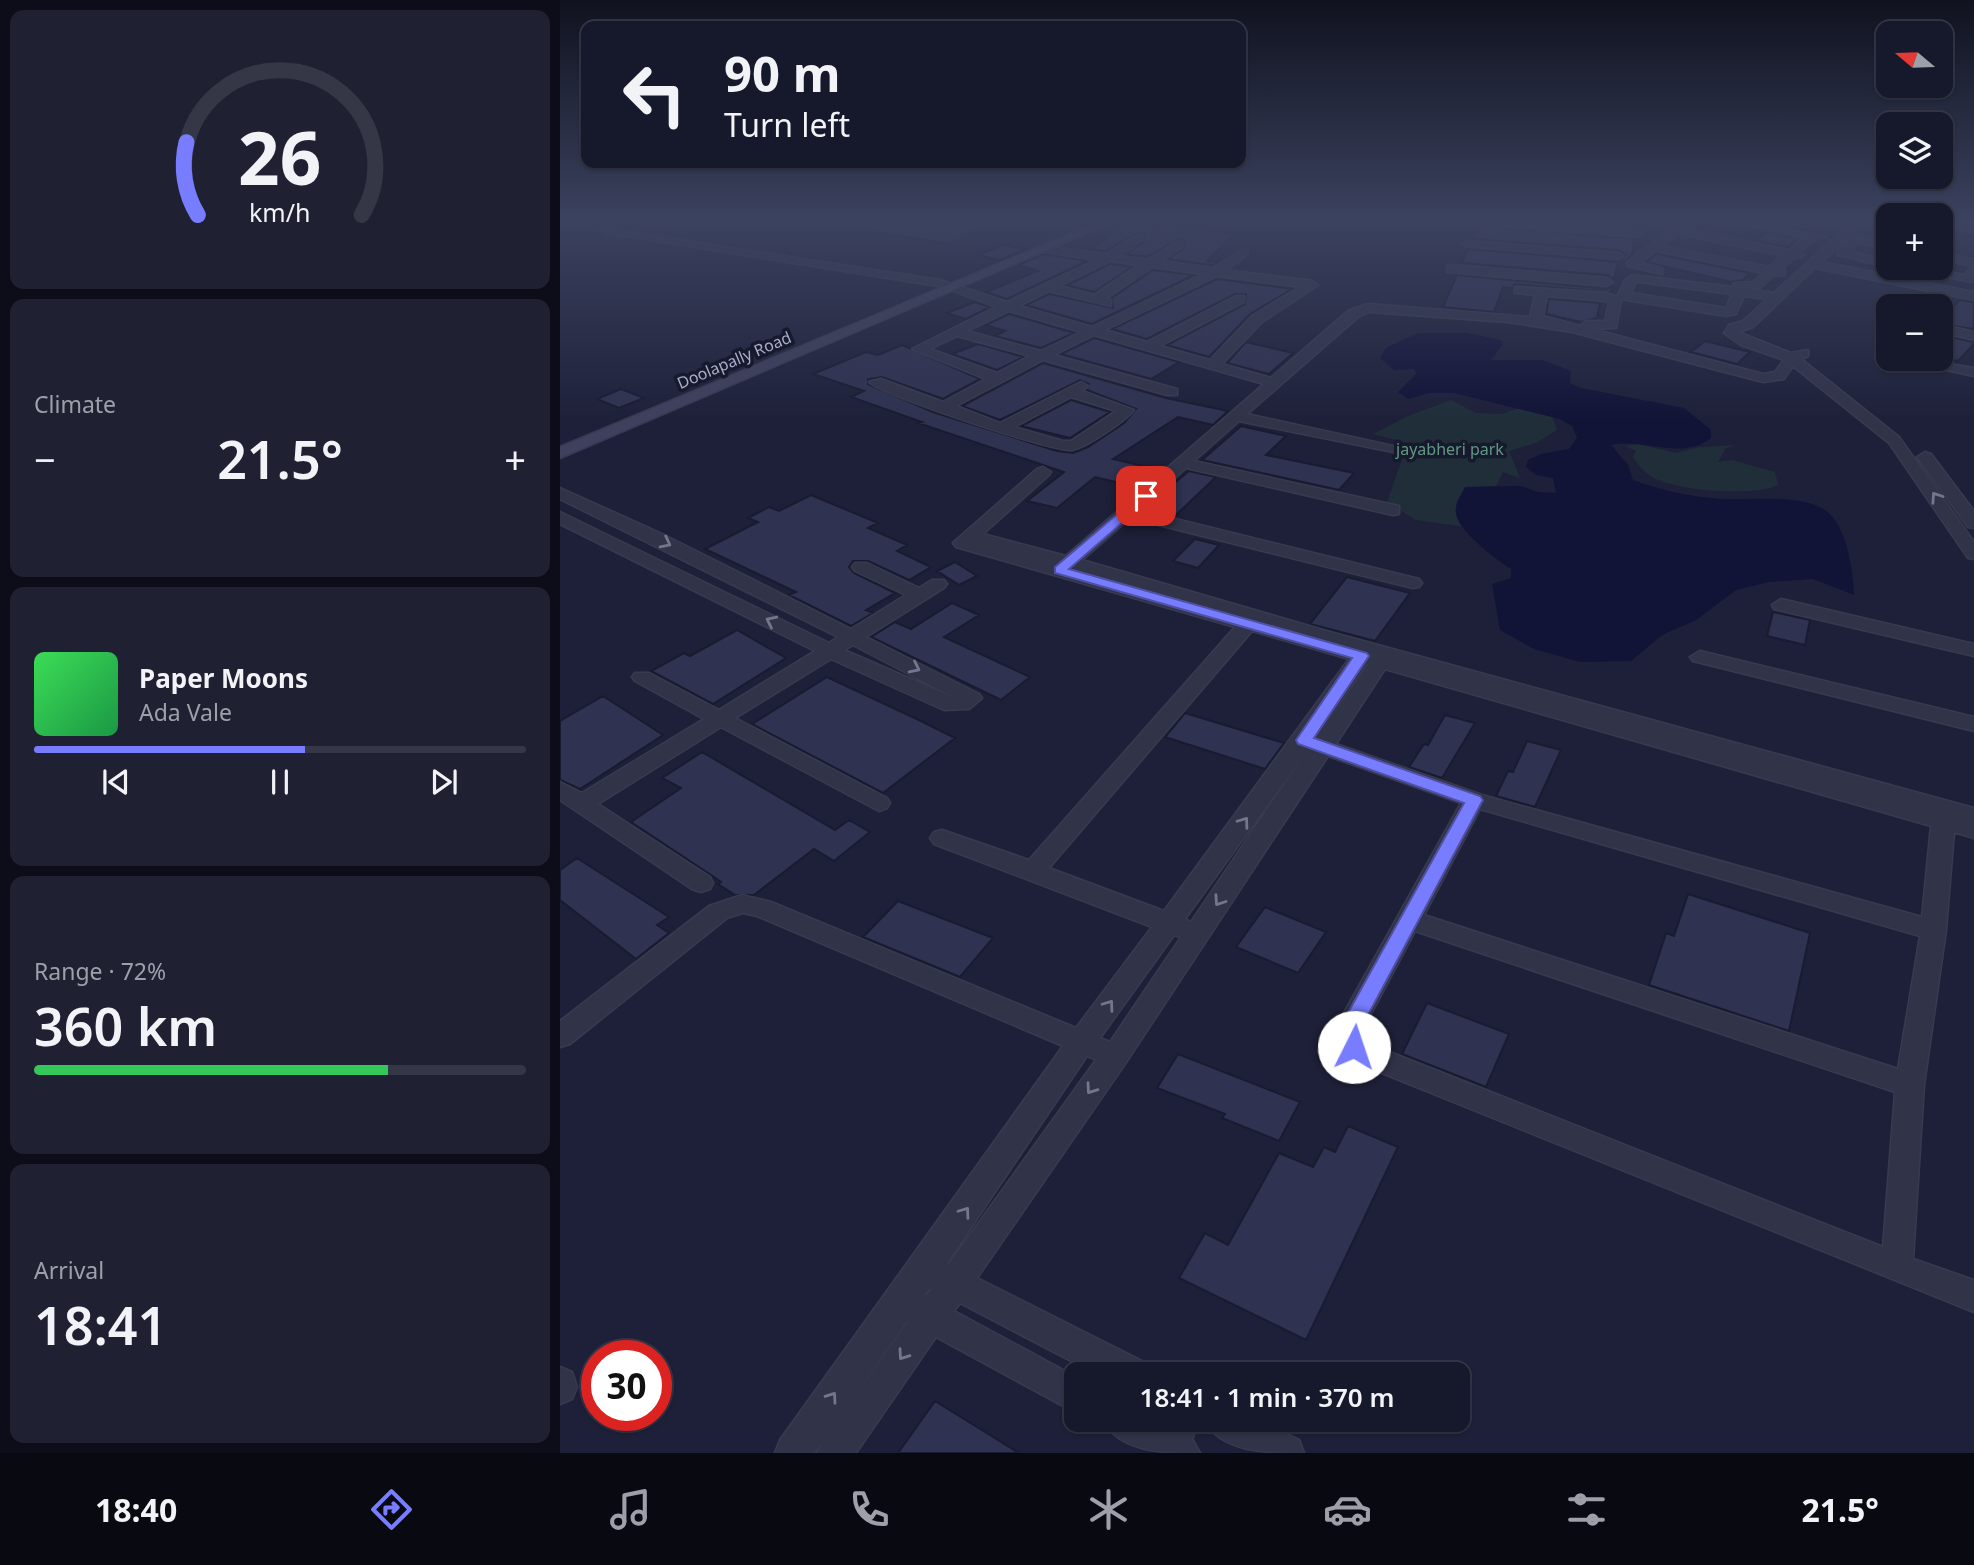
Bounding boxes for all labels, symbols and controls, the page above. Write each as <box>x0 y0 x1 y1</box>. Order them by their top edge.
north arrow <box>1876 21 1953 98</box>
map controls <box>1876 21 1953 371</box>
text: 90 m <box>724 40 841 106</box>
icon: left <box>609 49 700 140</box>
text: Turn left <box>724 103 850 146</box>
text: 26 <box>238 108 322 207</box>
button: layers <box>1876 112 1953 189</box>
text: km/h <box>249 195 311 229</box>
button: + <box>1876 203 1953 280</box>
button: − <box>1876 294 1953 371</box>
street label: Doolapally Road <box>674 326 794 394</box>
text: Climate <box>34 388 116 420</box>
text: 21.5° <box>217 423 343 494</box>
text: − <box>34 433 56 485</box>
text: + <box>504 433 526 485</box>
park label: jayabheri park <box>1395 438 1504 460</box>
pin <box>1116 466 1176 526</box>
icon: arrive <box>1127 477 1165 515</box>
one-way arrow <box>1932 492 1944 505</box>
one-way arrow <box>659 535 671 549</box>
one-way arrow <box>766 616 778 630</box>
text: Paper Moons <box>139 660 308 696</box>
one-way arrow <box>908 660 920 674</box>
text: Ada Vale <box>139 696 232 728</box>
icon: previous <box>97 763 135 801</box>
icon: pause <box>261 763 299 801</box>
icon: next <box>425 763 463 801</box>
one-way arrow <box>1235 817 1248 830</box>
one-way arrow <box>1215 893 1227 906</box>
text: Range · 72% <box>34 955 166 987</box>
text: 360 km <box>34 990 217 1061</box>
one-way arrow <box>1100 1001 1113 1013</box>
position arrow <box>1317 1010 1391 1084</box>
one-way arrow <box>1087 1081 1100 1094</box>
one-way arrow <box>957 1207 969 1220</box>
text: Arrival <box>34 1254 104 1286</box>
text: 18:41 <box>34 1289 167 1360</box>
speed limit sign: 30 <box>581 1340 672 1431</box>
one-way arrow <box>899 1347 911 1360</box>
text: 18:41 · 1 min · 370 m <box>1140 1379 1394 1415</box>
one-way arrow <box>824 1392 837 1405</box>
icon: directions <box>367 1485 416 1534</box>
icon: music <box>606 1485 655 1534</box>
icon: phone <box>845 1485 894 1534</box>
icon: climate <box>1084 1485 1133 1534</box>
icon: car <box>1323 1485 1372 1534</box>
icon: filters <box>1562 1485 1611 1534</box>
text: 18:40 <box>95 1488 177 1531</box>
text: 21.5° <box>1801 1488 1879 1531</box>

